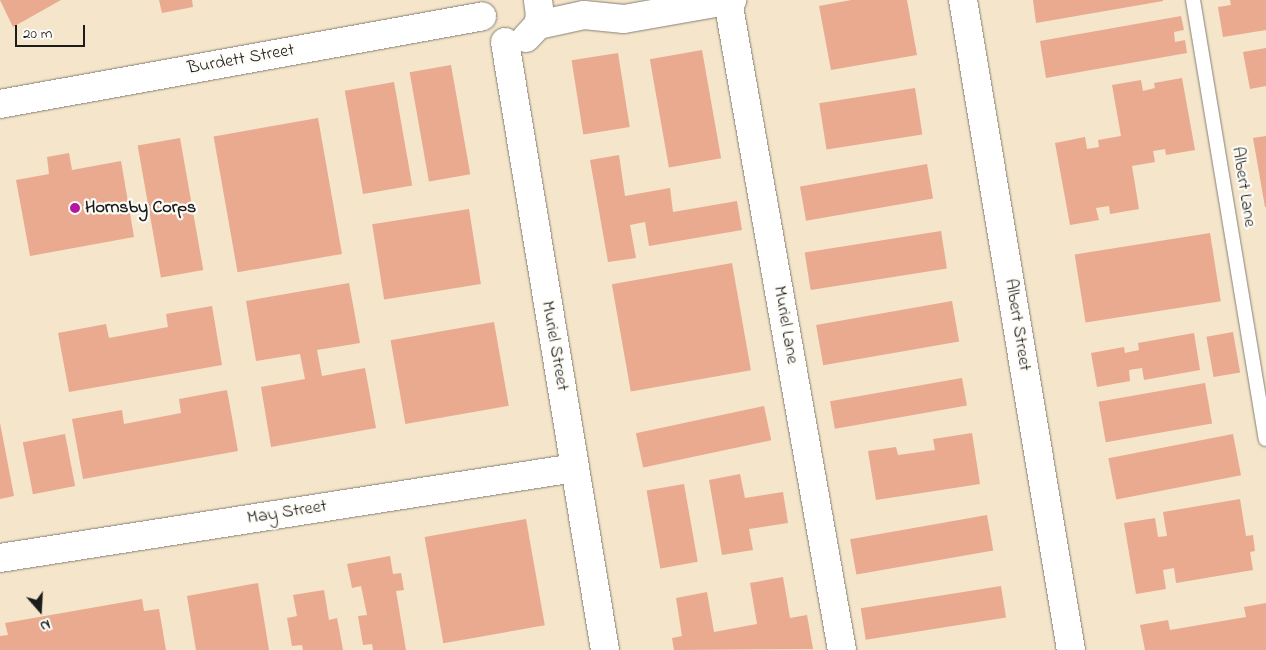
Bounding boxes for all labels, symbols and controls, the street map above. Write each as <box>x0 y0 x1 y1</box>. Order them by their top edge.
scale bar <box>18 15 88 47</box>
text: 20 m <box>23 23 52 45</box>
street label: Burdett Street <box>186 40 296 80</box>
street label: Albert Lane <box>1226 145 1260 229</box>
place label: Hornsby Corps <box>85 197 196 219</box>
marker: Hornsby Corps <box>69 202 81 214</box>
street label: Albert Street <box>999 277 1035 373</box>
street label: Muriel Lane <box>768 284 802 366</box>
street label: Muriel Street <box>535 299 573 393</box>
street label: May Street <box>246 496 328 530</box>
north arrow <box>15 585 65 635</box>
text: N <box>37 613 53 636</box>

